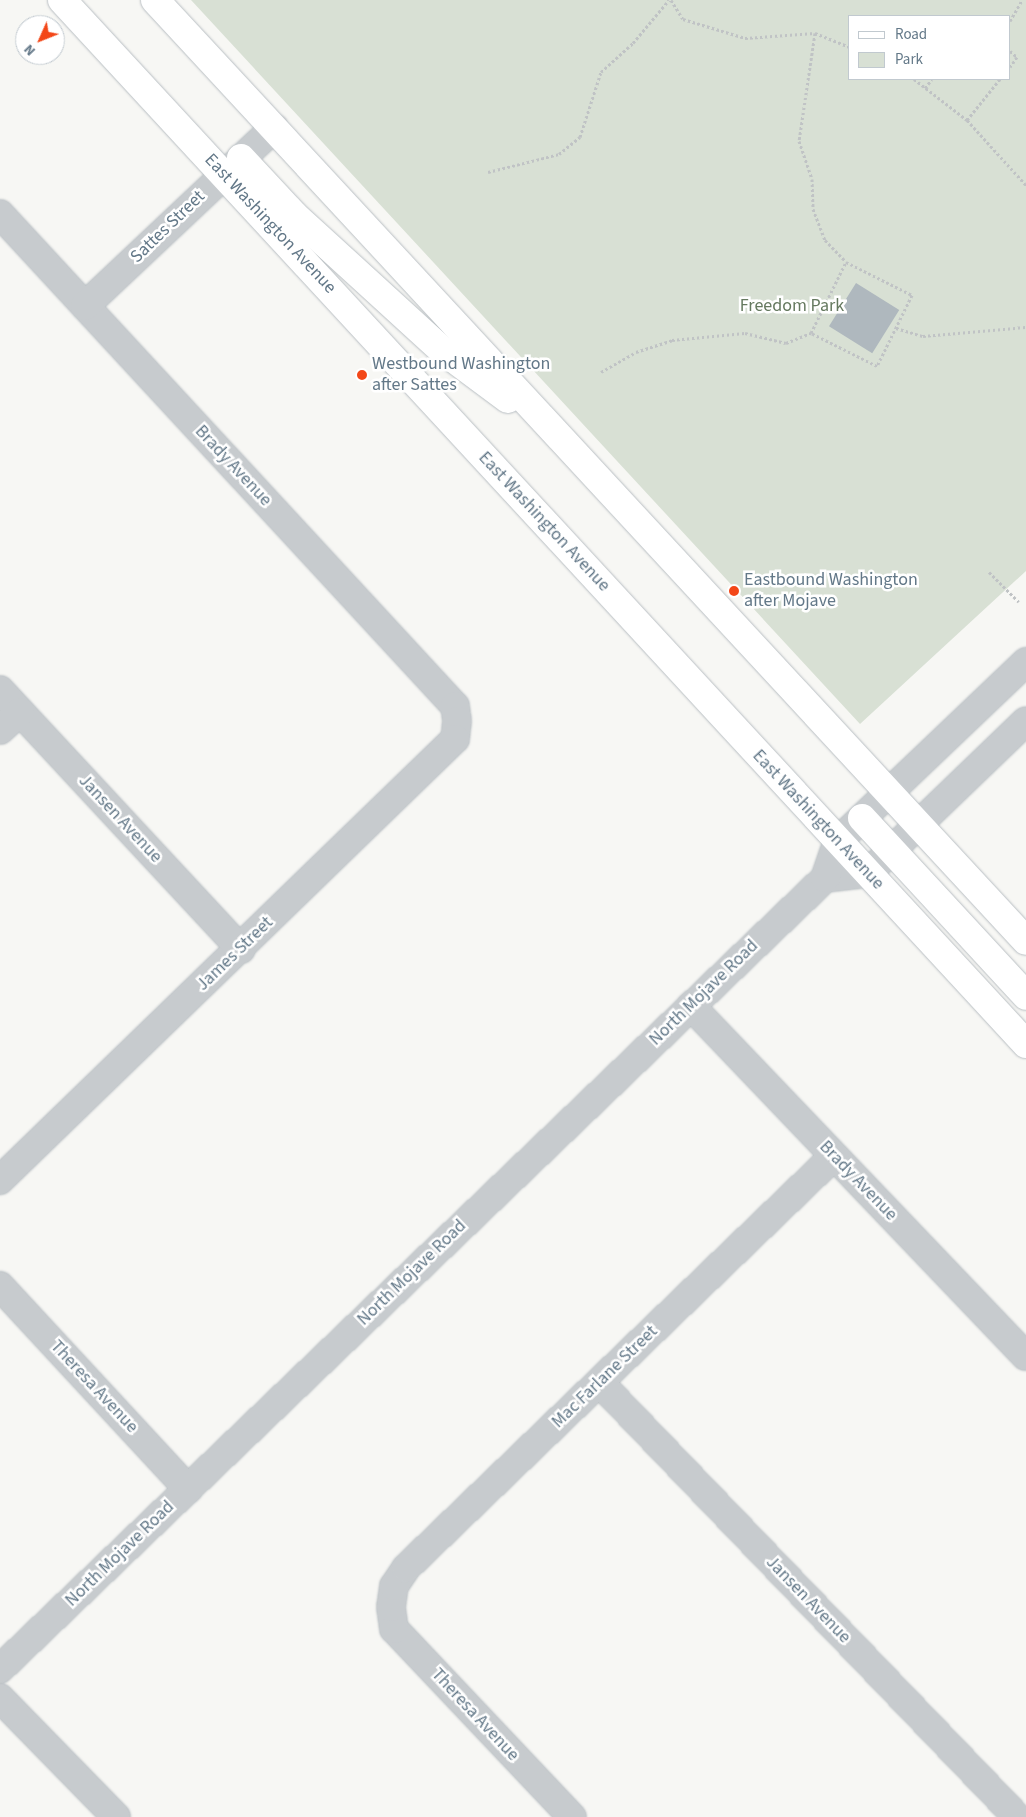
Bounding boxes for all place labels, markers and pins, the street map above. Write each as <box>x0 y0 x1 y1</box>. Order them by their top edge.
place label: Westbound Washington after Sattes <box>372 354 550 396</box>
marker: Westbound Washington after Sattes <box>356 369 368 381</box>
place label: Eastbound Washington after Mojave <box>744 570 918 612</box>
marker: Eastbound Washington after Mojave <box>728 585 740 597</box>

